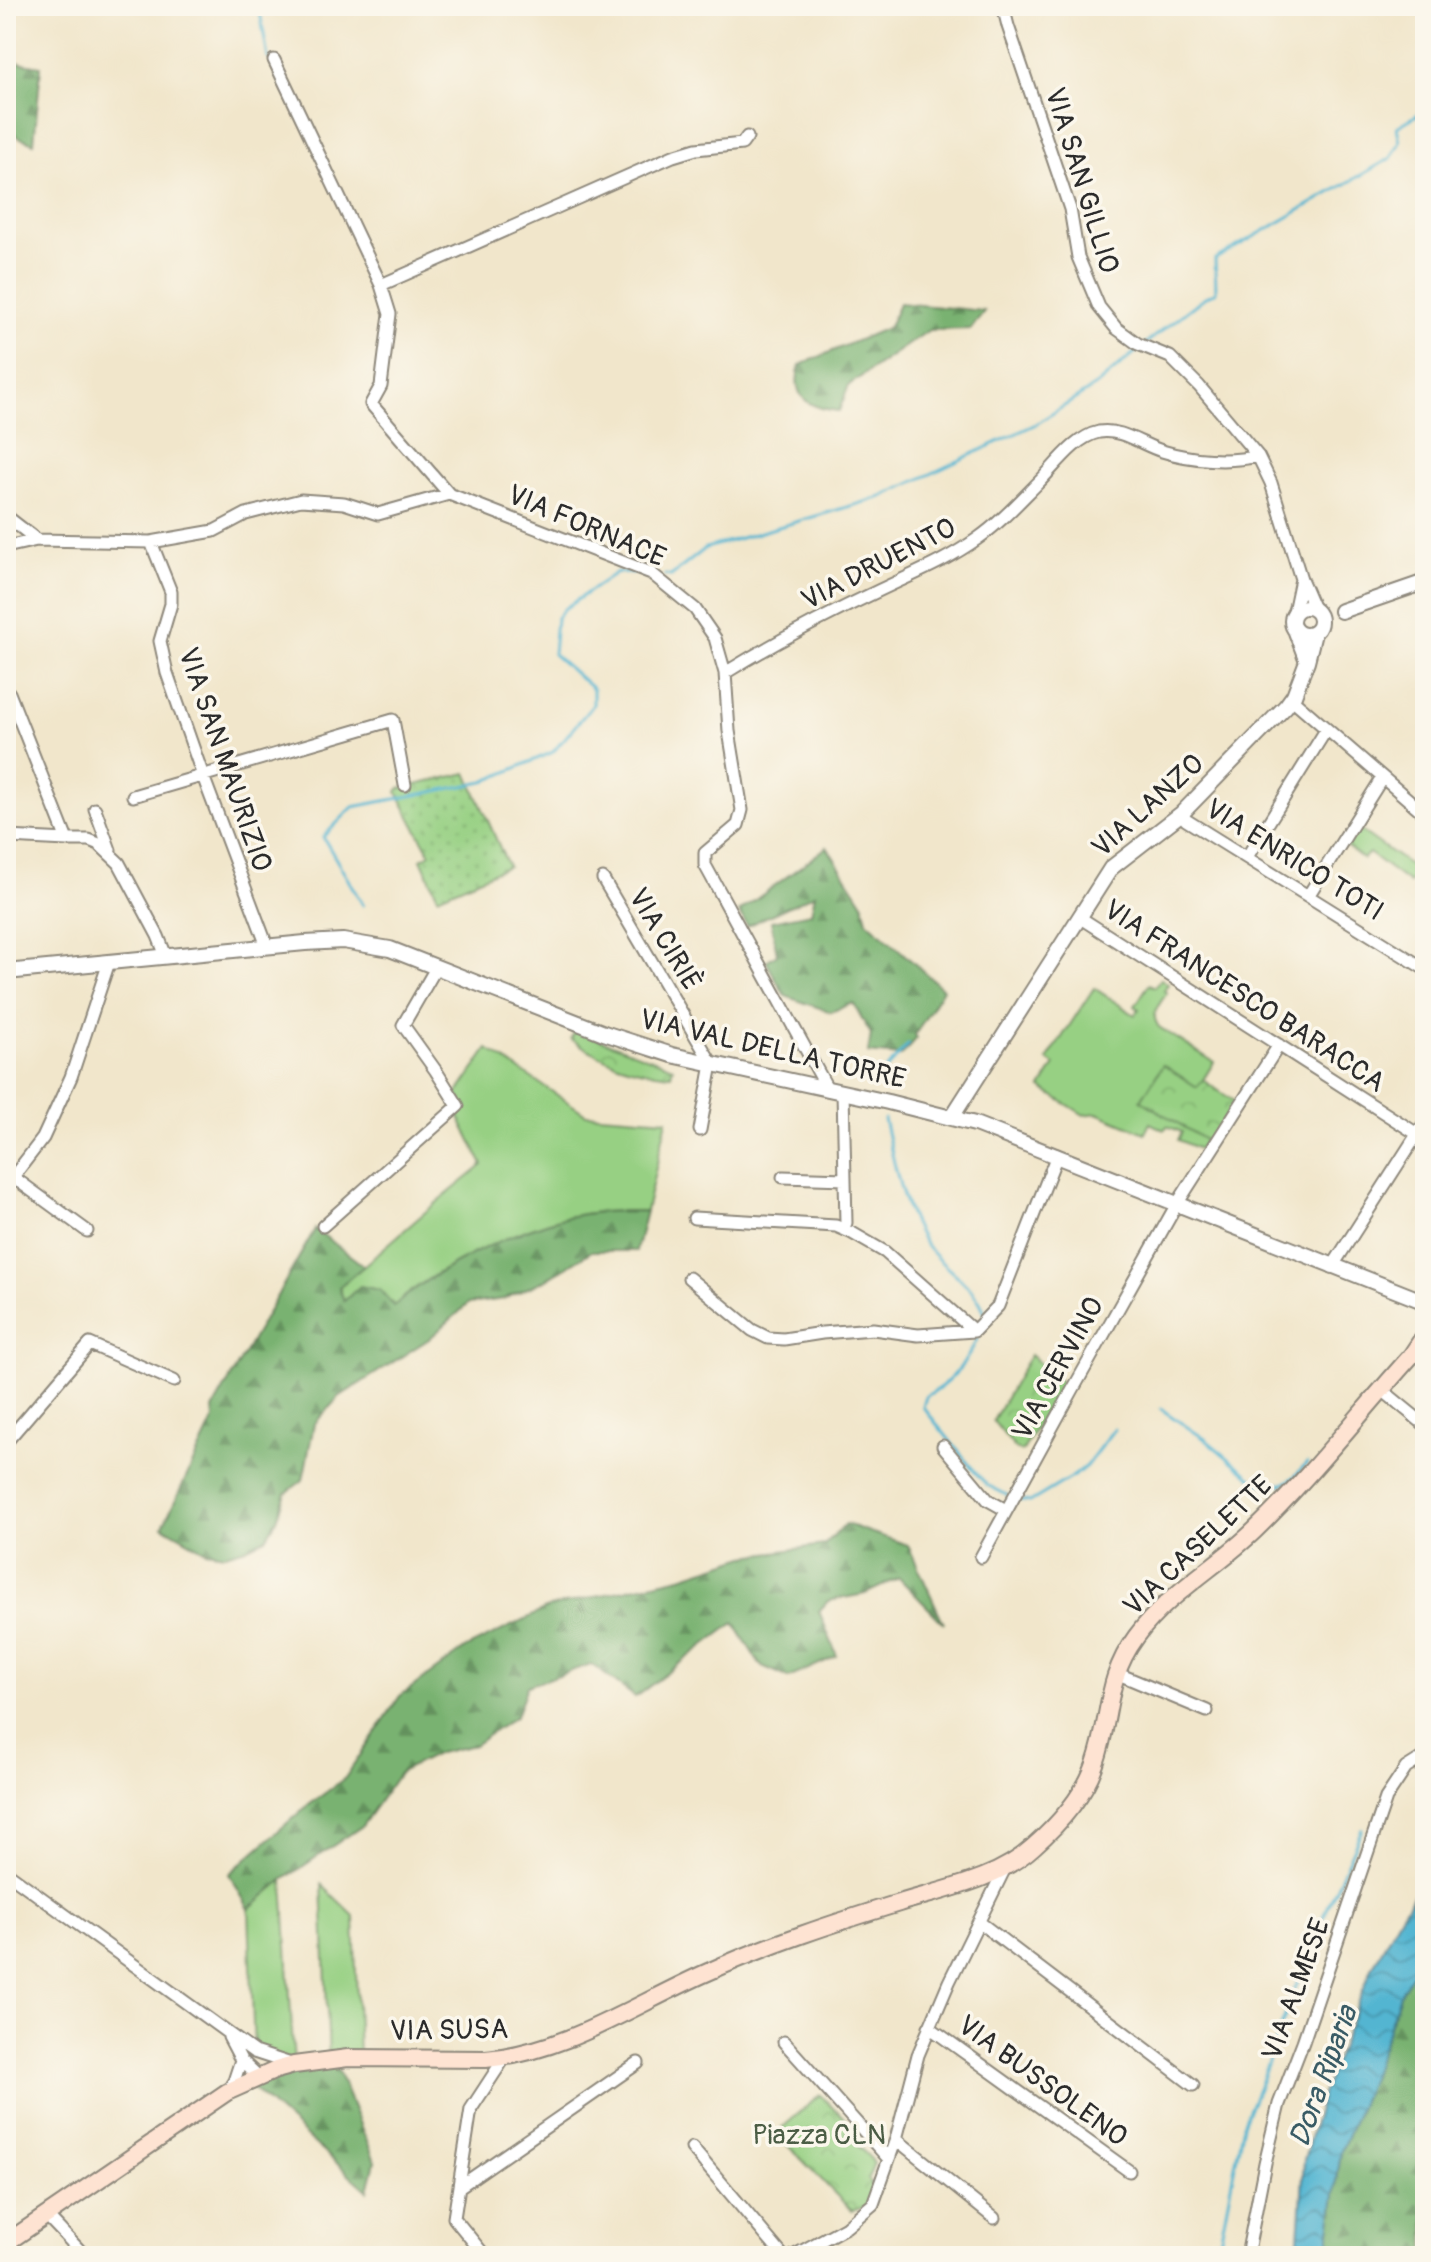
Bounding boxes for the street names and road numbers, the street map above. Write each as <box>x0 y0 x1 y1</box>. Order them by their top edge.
street label: VIA SAN GILLIO <box>1037 83 1126 277</box>
street label: VIA FORNACE <box>502 477 671 575</box>
street label: VIA DRUENTO <box>796 510 962 618</box>
street label: VIA SAN MAURIZIO <box>170 643 279 876</box>
street label: VIA LANZO <box>1085 747 1211 866</box>
street label: VIA ENRICO TOTI <box>1198 791 1390 929</box>
street label: VIA CIRIÈ <box>620 882 709 998</box>
street label: VIA FRANCESCO BARACCA <box>1097 892 1391 1100</box>
street label: VIA VAL DELLA TORRE <box>636 1002 909 1097</box>
street label: VIA CERVINO <box>1005 1291 1112 1446</box>
street label: VIA CASELETTE <box>1116 1468 1280 1624</box>
street label: VIA ALMESE <box>1255 1914 1338 2065</box>
street label: VIA BUSSOLENO <box>950 2008 1134 2155</box>
street label: VIA SUSA <box>390 2012 508 2049</box>

